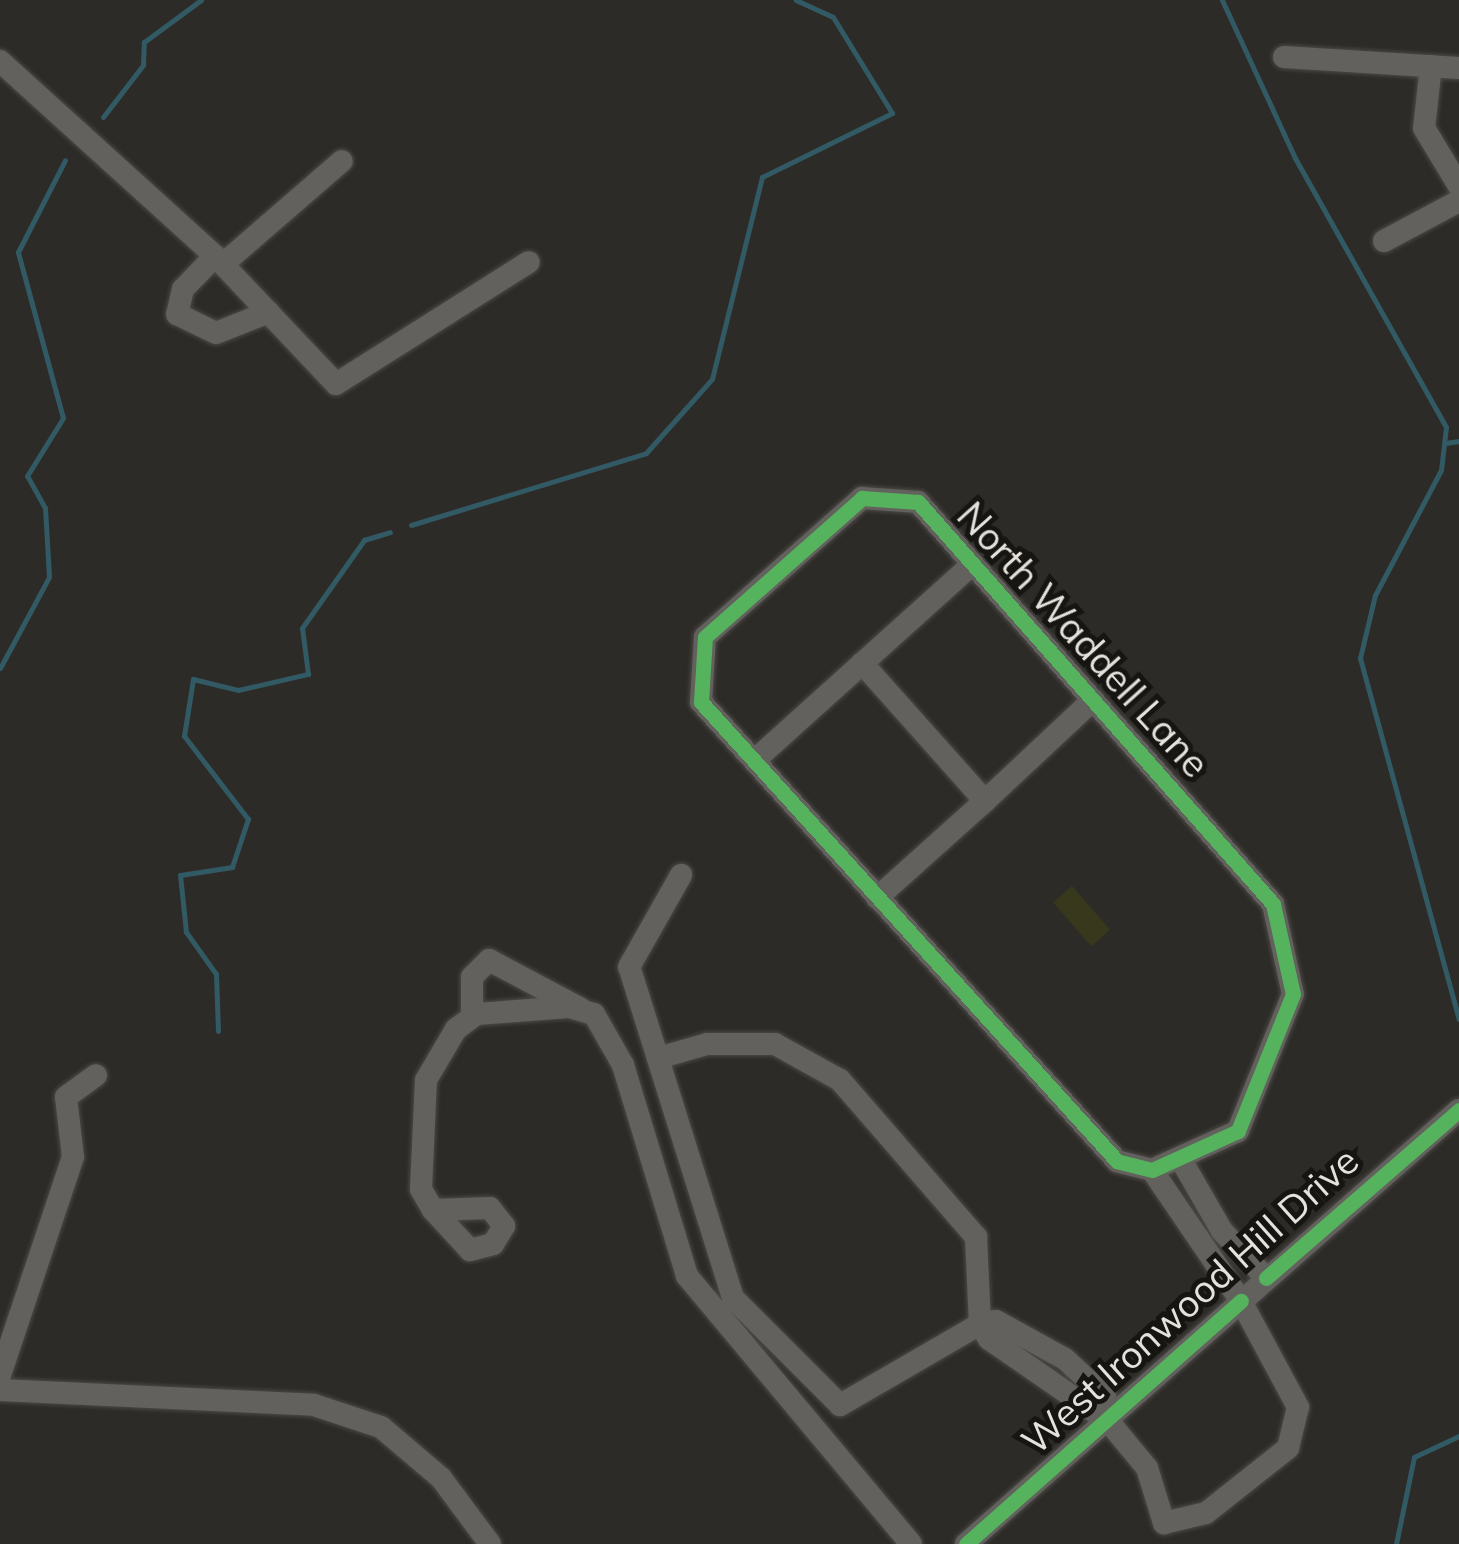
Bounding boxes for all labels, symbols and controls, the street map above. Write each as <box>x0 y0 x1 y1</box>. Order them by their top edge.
street label: North Waddell Lane <box>948 493 1218 787</box>
street label: West Ironwood Hill Drive <box>1013 1138 1367 1464</box>

